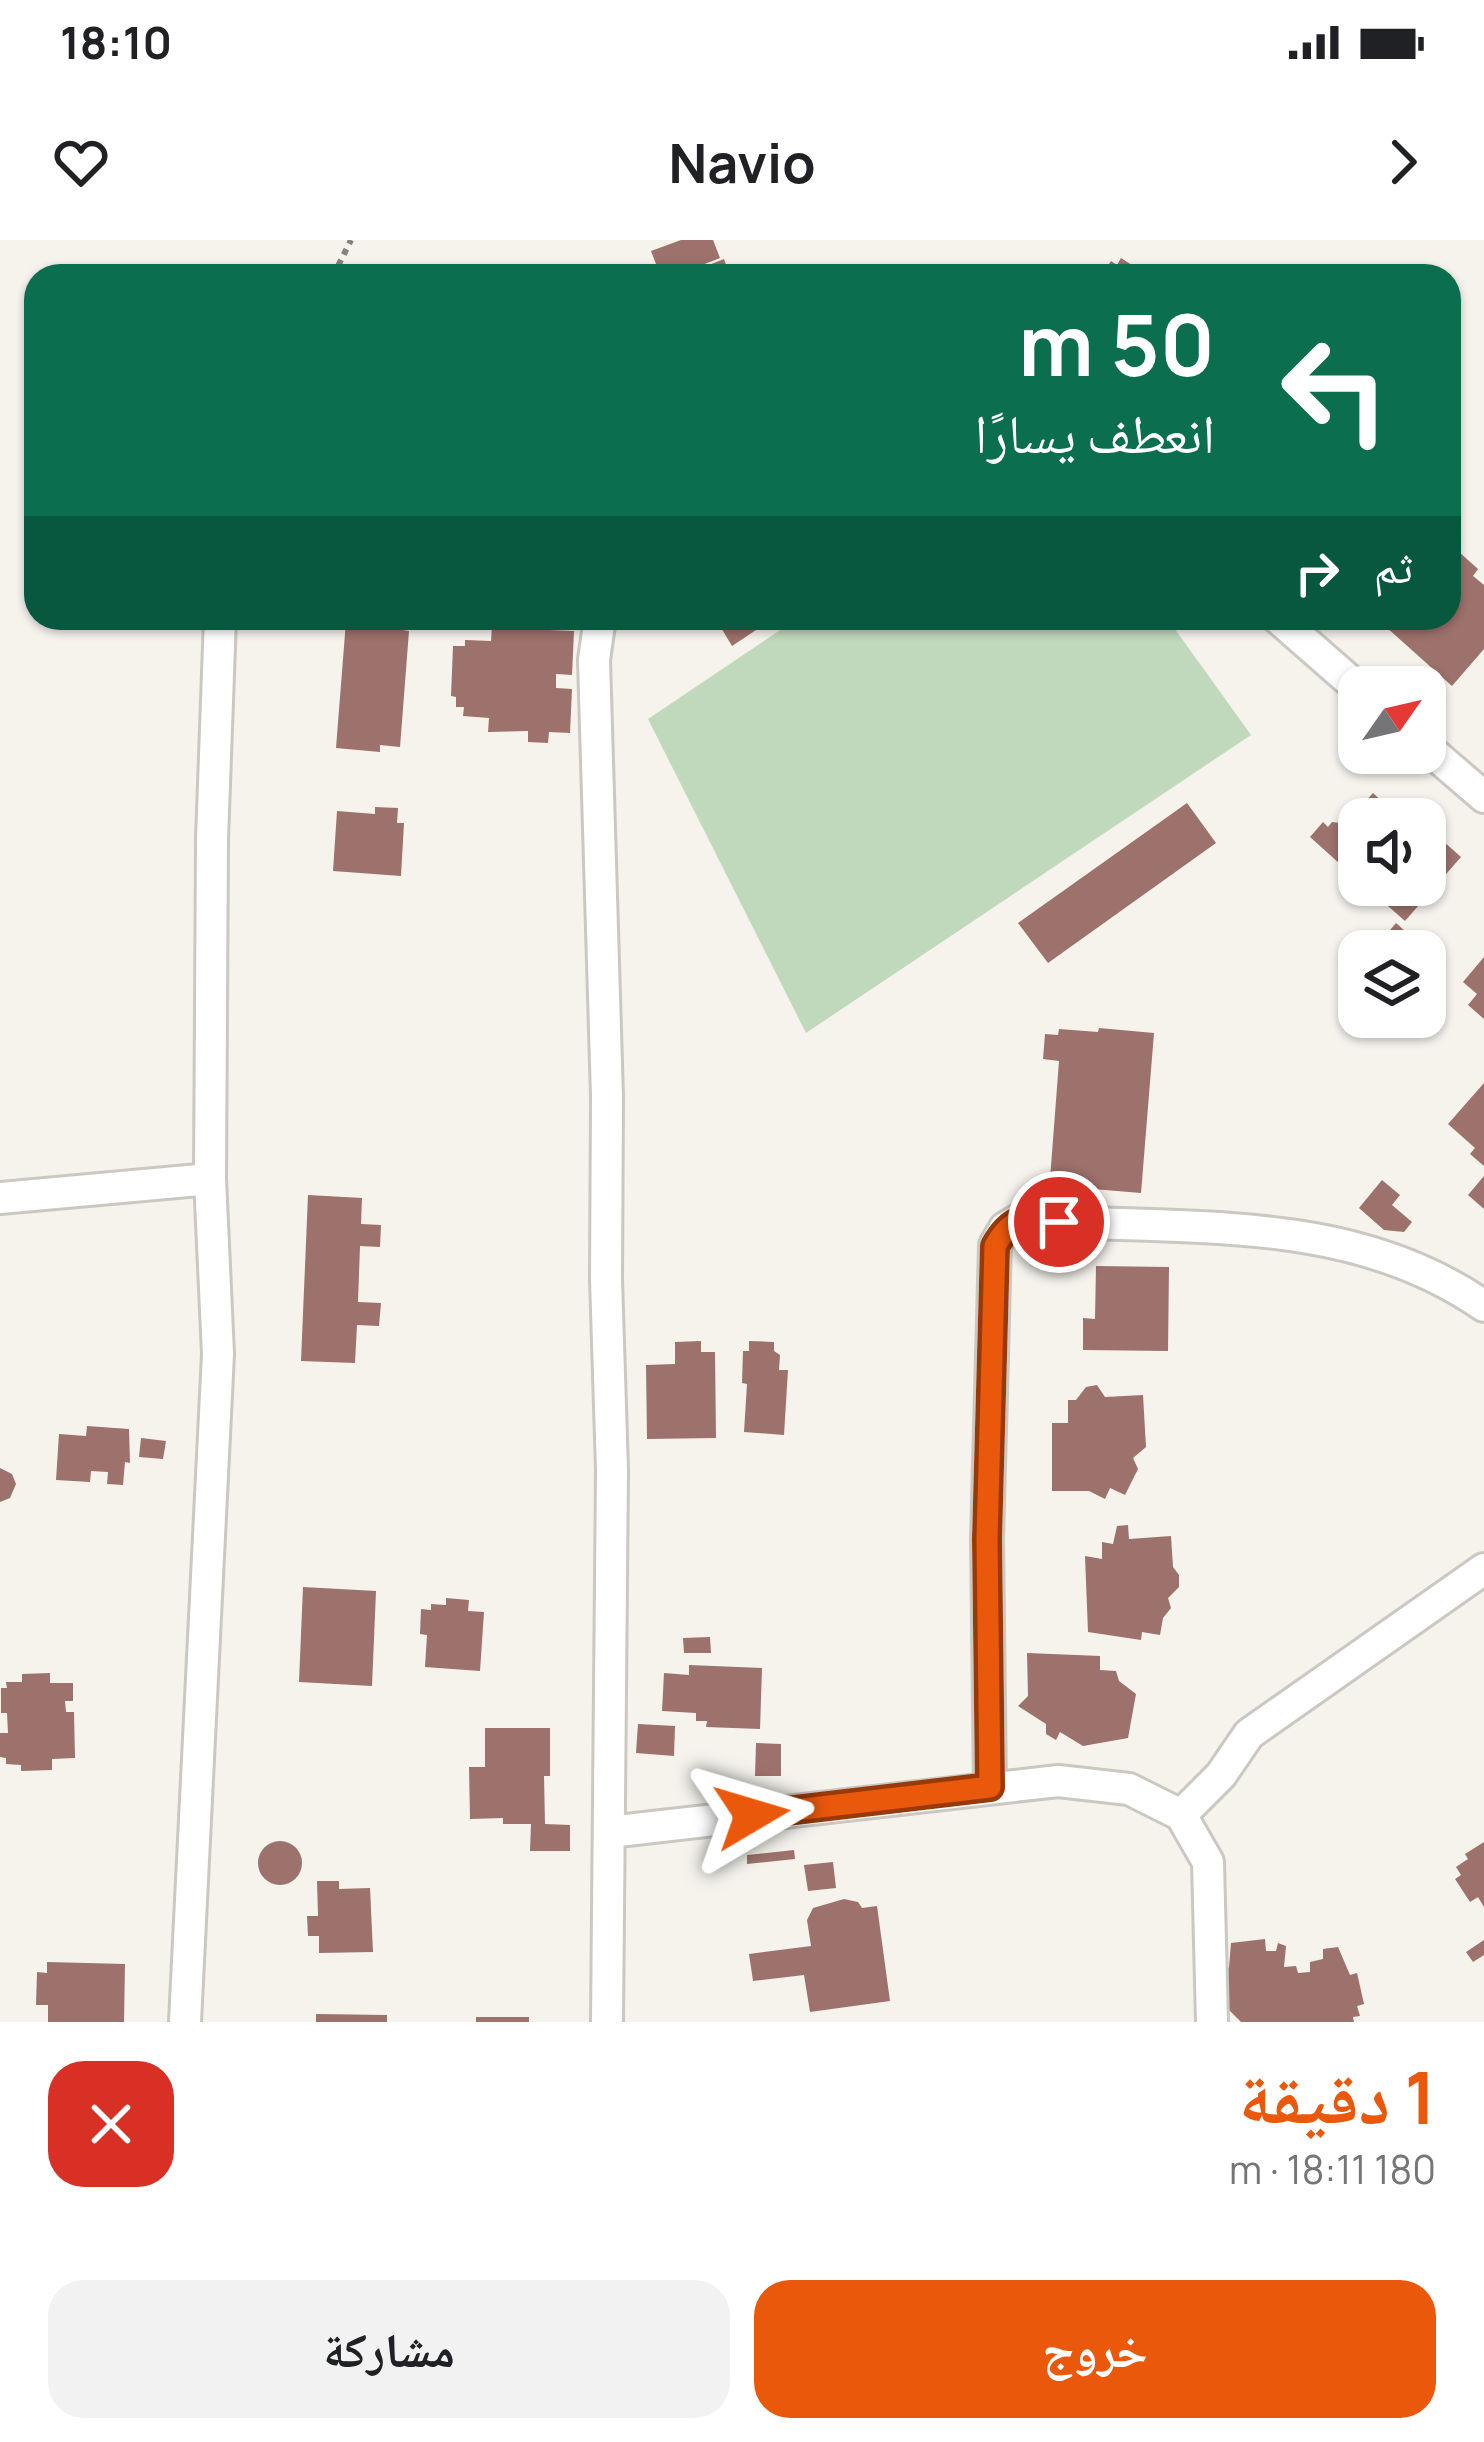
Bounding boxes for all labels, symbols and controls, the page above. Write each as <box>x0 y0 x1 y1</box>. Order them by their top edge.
text: 18:10 <box>60 11 172 73</box>
text: Navio <box>668 125 816 199</box>
icon: heart <box>48 129 114 195</box>
icon: forward <box>1370 129 1436 195</box>
text: 50 m <box>1018 286 1215 401</box>
icon: left <box>1257 312 1413 468</box>
text: انعطف يسارًا <box>974 395 1215 469</box>
text: ثم <box>1374 535 1413 597</box>
icon: right <box>1284 540 1350 606</box>
north arrow <box>1338 666 1446 774</box>
map controls <box>1338 666 1446 1038</box>
button: sound <box>1338 798 1446 906</box>
button: layers <box>1338 930 1446 1038</box>
pin <box>1008 1171 1110 1273</box>
icon: arrive <box>1026 1189 1092 1255</box>
position arrow <box>689 1752 815 1878</box>
text: 1 دقيقة <box>1239 2047 1436 2146</box>
button: close <box>48 2061 174 2187</box>
text: 180 m · 18:11 <box>1229 2142 1436 2196</box>
button: مشاركة <box>48 2280 730 2418</box>
button: خروج <box>754 2280 1436 2418</box>

